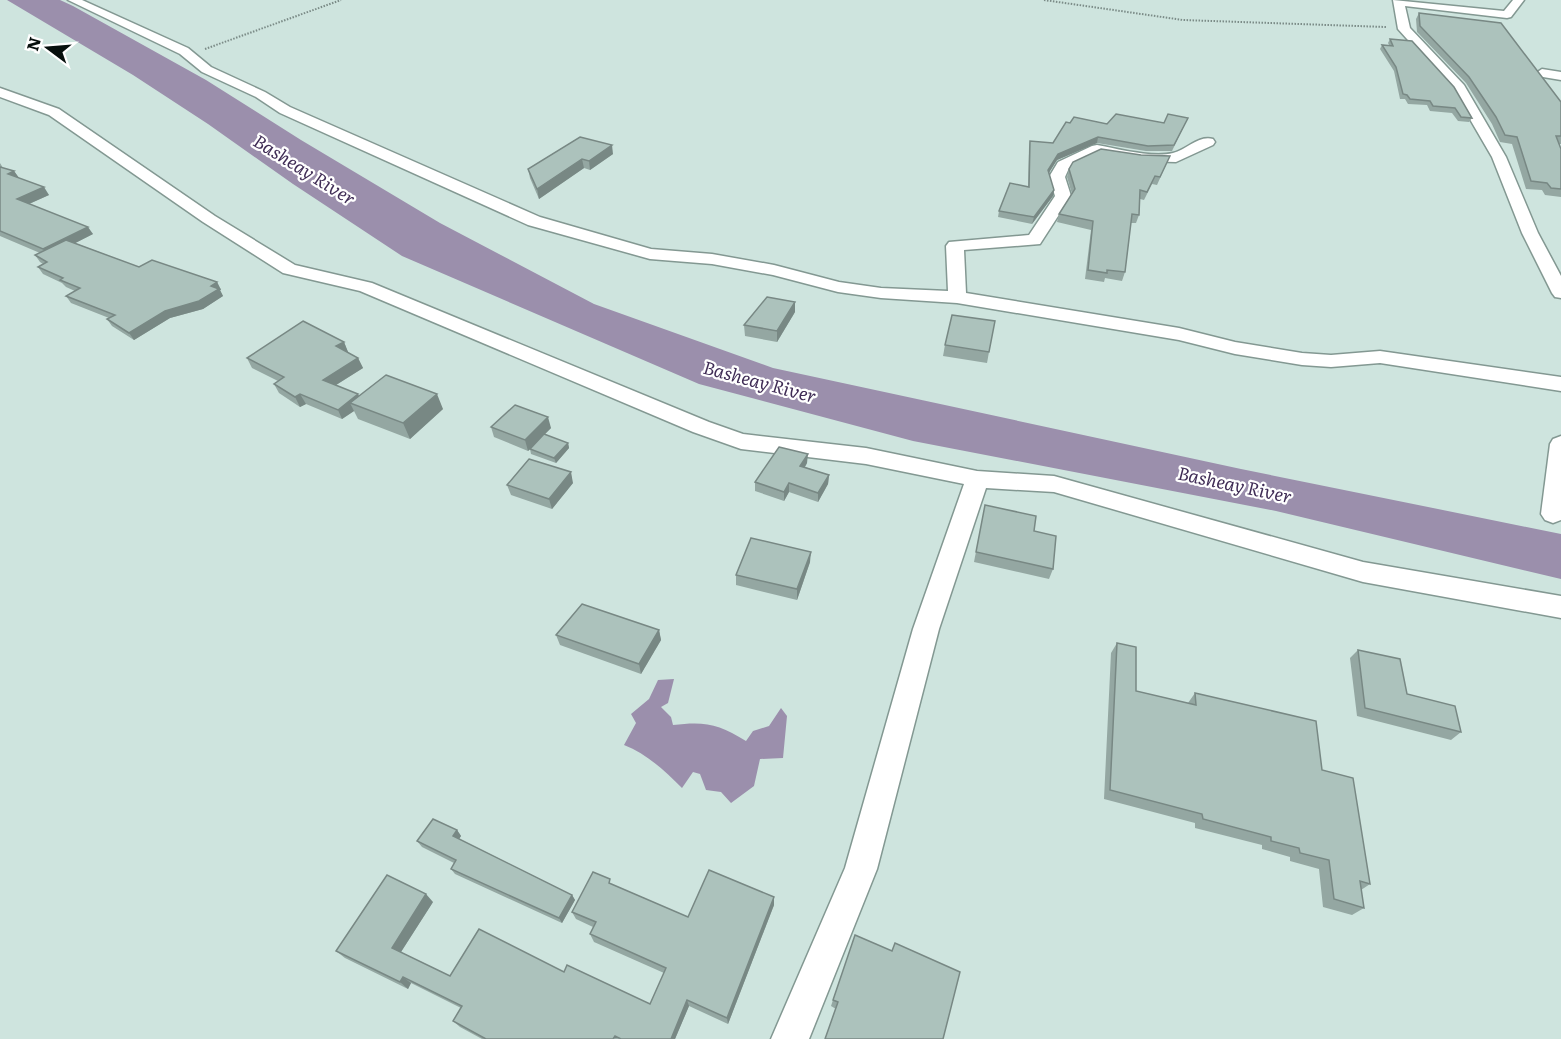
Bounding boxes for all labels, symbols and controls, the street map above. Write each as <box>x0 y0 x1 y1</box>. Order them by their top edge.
north arrow <box>18 18 78 78</box>
text: N <box>19 34 46 53</box>
water label: Basheay River <box>249 127 361 211</box>
water label: Basheay River <box>700 353 820 409</box>
water label: Basheay River <box>1175 459 1295 509</box>

